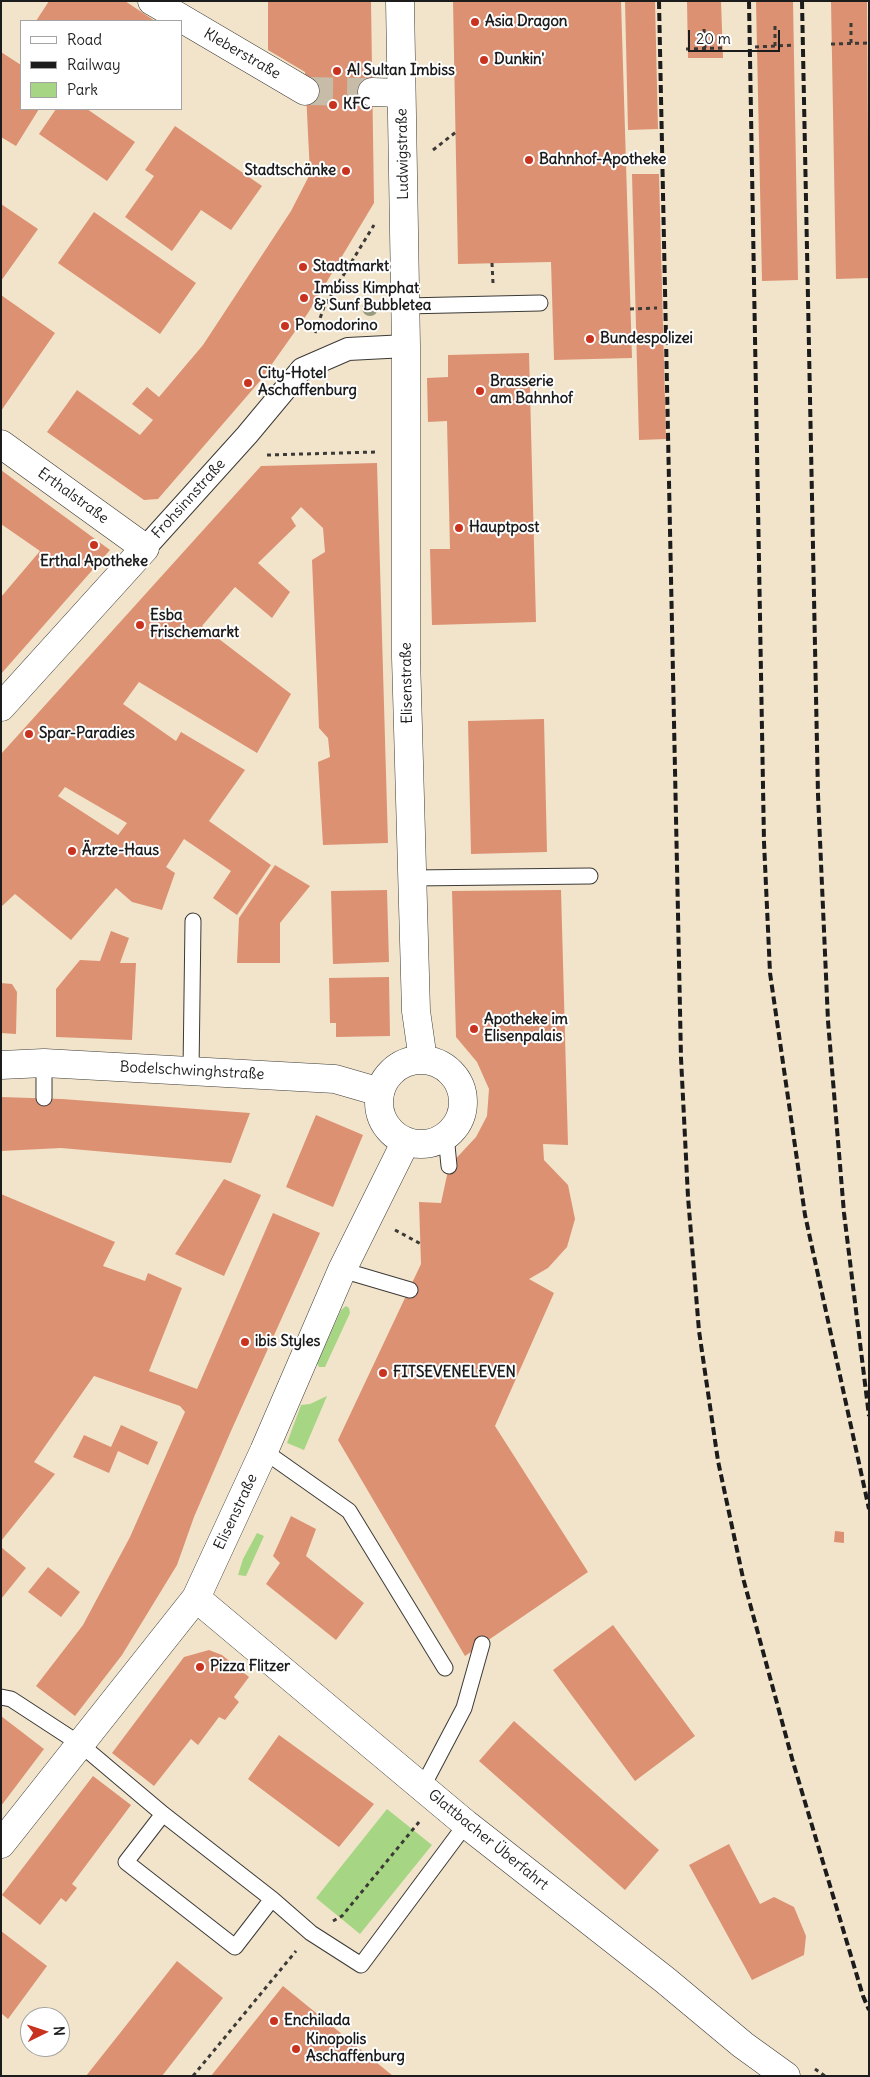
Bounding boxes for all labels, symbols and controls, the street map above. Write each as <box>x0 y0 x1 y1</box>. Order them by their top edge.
place label: Asia Dragon <box>485 13 568 31</box>
marker: Asia Dragon <box>469 16 481 28</box>
legend <box>20 20 182 110</box>
scale bar <box>690 20 782 52</box>
street label: Kleberstraße <box>200 25 284 83</box>
text: 20 m <box>696 29 731 48</box>
text: Road <box>67 30 102 49</box>
place label: Dunkin' <box>494 51 544 69</box>
marker: Dunkin' <box>478 54 490 66</box>
text: Railway <box>67 55 121 74</box>
place label: Al Sultan Imbiss <box>347 62 455 80</box>
marker: Al Sultan Imbiss <box>331 65 343 77</box>
text: Park <box>67 80 98 99</box>
place label: KFC <box>343 96 370 114</box>
marker: KFC <box>327 99 339 111</box>
street label: Ludwigstraße <box>393 108 413 200</box>
place label: Bahnhof-Apotheke <box>539 151 666 169</box>
marker: Bahnhof-Apotheke <box>523 154 535 166</box>
place label: Stadtschänke <box>245 162 336 180</box>
marker: Stadtschänke <box>340 165 352 177</box>
place label: Stadtmarkt <box>313 258 389 276</box>
marker: Stadtmarkt <box>297 261 309 273</box>
place label: Imbiss Kimphat & Sunf Bubbletea <box>314 280 431 315</box>
marker: Imbiss Kimphat & Sunf Bubbletea <box>298 292 310 304</box>
place label: Pomodorino <box>295 317 378 335</box>
marker: Pomodorino <box>279 320 291 332</box>
place label: Bundespolizei <box>600 330 693 348</box>
marker: Bundespolizei <box>584 333 596 345</box>
place label: City-Hotel Aschaffenburg <box>258 365 357 400</box>
place label: Brasserie am Bahnhof <box>490 373 573 408</box>
marker: City-Hotel Aschaffenburg <box>242 377 254 389</box>
marker: Brasserie am Bahnhof <box>474 385 486 397</box>
street label: Frohsinnstraße <box>148 455 230 543</box>
street label: Erthalstraße <box>34 464 112 528</box>
place label: Hauptpost <box>469 519 539 537</box>
marker: Hauptpost <box>453 522 465 534</box>
marker: Erthal Apotheke <box>88 539 100 551</box>
place label: Erthal Apotheke <box>40 553 148 571</box>
place label: Esba Frischemarkt <box>150 607 239 642</box>
marker: Esba Frischemarkt <box>134 619 146 631</box>
street label: Elisenstraße <box>397 642 417 724</box>
place label: Spar-Paradies <box>39 725 135 743</box>
marker: Spar-Paradies <box>23 728 35 740</box>
place label: Ärzte-Haus <box>82 842 159 860</box>
marker: Ärzte-Haus <box>66 845 78 857</box>
place label: Apotheke im Elisenpalais <box>484 1011 568 1046</box>
marker: Apotheke im Elisenpalais <box>468 1023 480 1035</box>
street label: Bodelschwinghstraße <box>119 1058 265 1084</box>
place label: ibis Styles <box>255 1333 320 1351</box>
marker: ibis Styles <box>239 1336 251 1348</box>
place label: FITSEVENELEVEN <box>393 1364 516 1382</box>
marker: FITSEVENELEVEN <box>377 1367 389 1379</box>
street label: Elisenstraße <box>211 1471 261 1553</box>
place label: Pizza Flitzer <box>210 1658 290 1676</box>
marker: Pizza Flitzer <box>194 1661 206 1673</box>
street label: Glattbacher Überfahrt <box>424 1786 552 1894</box>
north arrow <box>20 2007 70 2057</box>
place label: Enchilada <box>284 2012 350 2030</box>
marker: Enchilada <box>268 2015 280 2027</box>
text: N <box>50 2026 68 2036</box>
place label: Kinopolis Aschaffenburg <box>306 2031 405 2066</box>
marker: Kinopolis Aschaffenburg <box>290 2043 302 2055</box>

